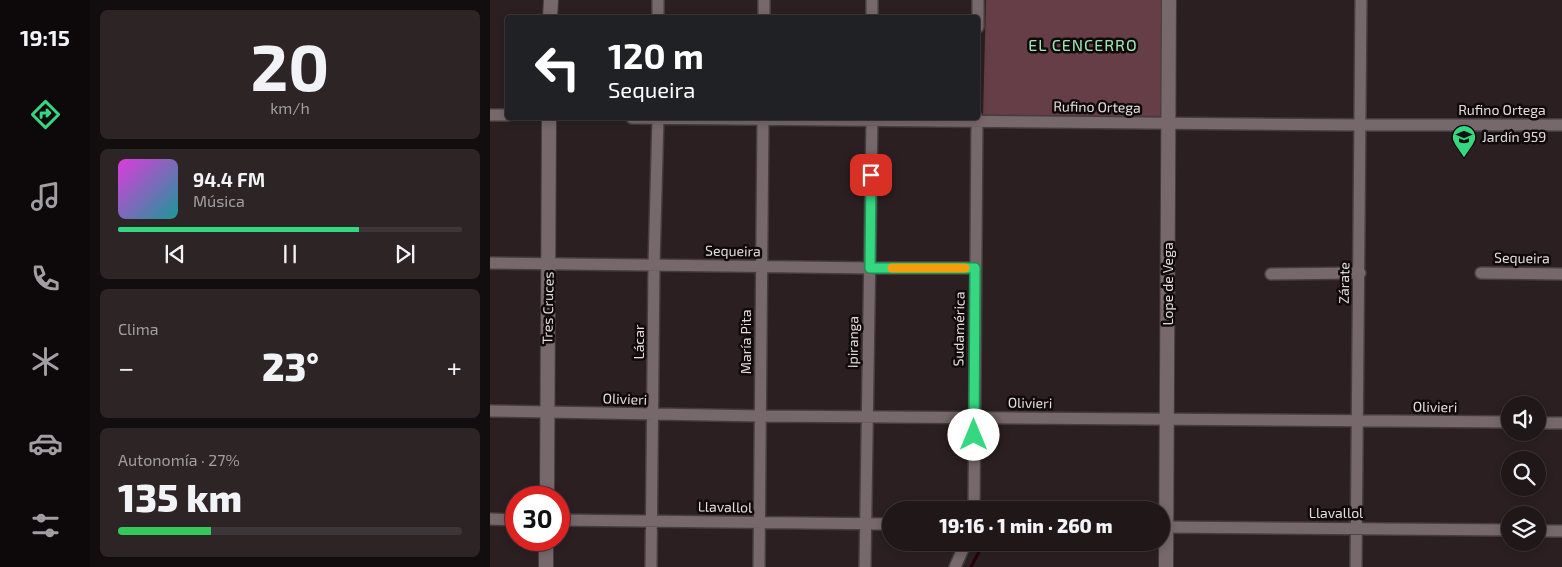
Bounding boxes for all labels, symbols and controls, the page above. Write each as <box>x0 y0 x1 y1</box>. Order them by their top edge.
text: 19:15 <box>20 24 70 50</box>
text: 20 <box>251 26 329 104</box>
text: 120 m <box>608 34 704 76</box>
icon: left <box>525 35 590 100</box>
district label: EL CENCERRO <box>1028 35 1138 54</box>
text: Sequeira <box>608 76 695 102</box>
icon: directions <box>28 97 63 132</box>
street label: Rufino Ortega <box>1053 97 1141 116</box>
text: km/h <box>270 98 310 117</box>
street label: Rufino Ortega <box>1458 101 1546 118</box>
school or university icon: Jardín 959 <box>1451 124 1477 158</box>
place label: Jardín 959 <box>1482 128 1546 145</box>
pin <box>850 154 892 196</box>
icon: arrive <box>857 161 885 189</box>
text: 94.4 FM <box>193 168 265 191</box>
icon: music <box>28 179 63 214</box>
text: Música <box>193 191 245 210</box>
icon: previous <box>161 240 189 268</box>
icon: pause <box>276 240 304 268</box>
icon: next <box>391 240 419 268</box>
street label: Sequeira <box>705 242 761 259</box>
street label: Lope de Vega <box>1159 242 1176 326</box>
street label: Sequeira <box>1494 249 1550 266</box>
icon: phone <box>28 261 63 296</box>
street label: Zárate <box>1335 262 1352 304</box>
street label: Tres Cruces <box>538 271 557 345</box>
street label: Sudamérica <box>949 291 968 367</box>
street label: María Pita <box>737 310 754 374</box>
street label: Ipiranga <box>844 316 861 368</box>
text: Clima <box>118 319 159 338</box>
street label: Lácar <box>630 324 647 360</box>
text: 23° <box>262 343 319 389</box>
icon: climate <box>28 344 63 379</box>
text: − <box>118 350 134 384</box>
text: + <box>447 350 462 384</box>
street label: Olivieri <box>602 389 648 408</box>
street label: Olivieri <box>1008 394 1052 411</box>
map controls <box>1501 396 1546 551</box>
button: sound <box>1501 396 1546 441</box>
street label: Olivieri <box>1413 398 1457 415</box>
position arrow <box>947 408 999 460</box>
icon: car <box>28 426 63 461</box>
text: Autonomía · 27% <box>118 450 240 469</box>
button: search <box>1501 451 1546 496</box>
text: 135 km <box>118 474 242 520</box>
speed limit sign: 30 <box>505 486 570 551</box>
street label: Llavallol <box>698 498 753 515</box>
street label: Llavallol <box>1309 504 1364 521</box>
button: layers <box>1501 506 1546 551</box>
icon: filters <box>28 508 63 543</box>
text: 19:16 · 1 min · 260 m <box>939 514 1113 537</box>

